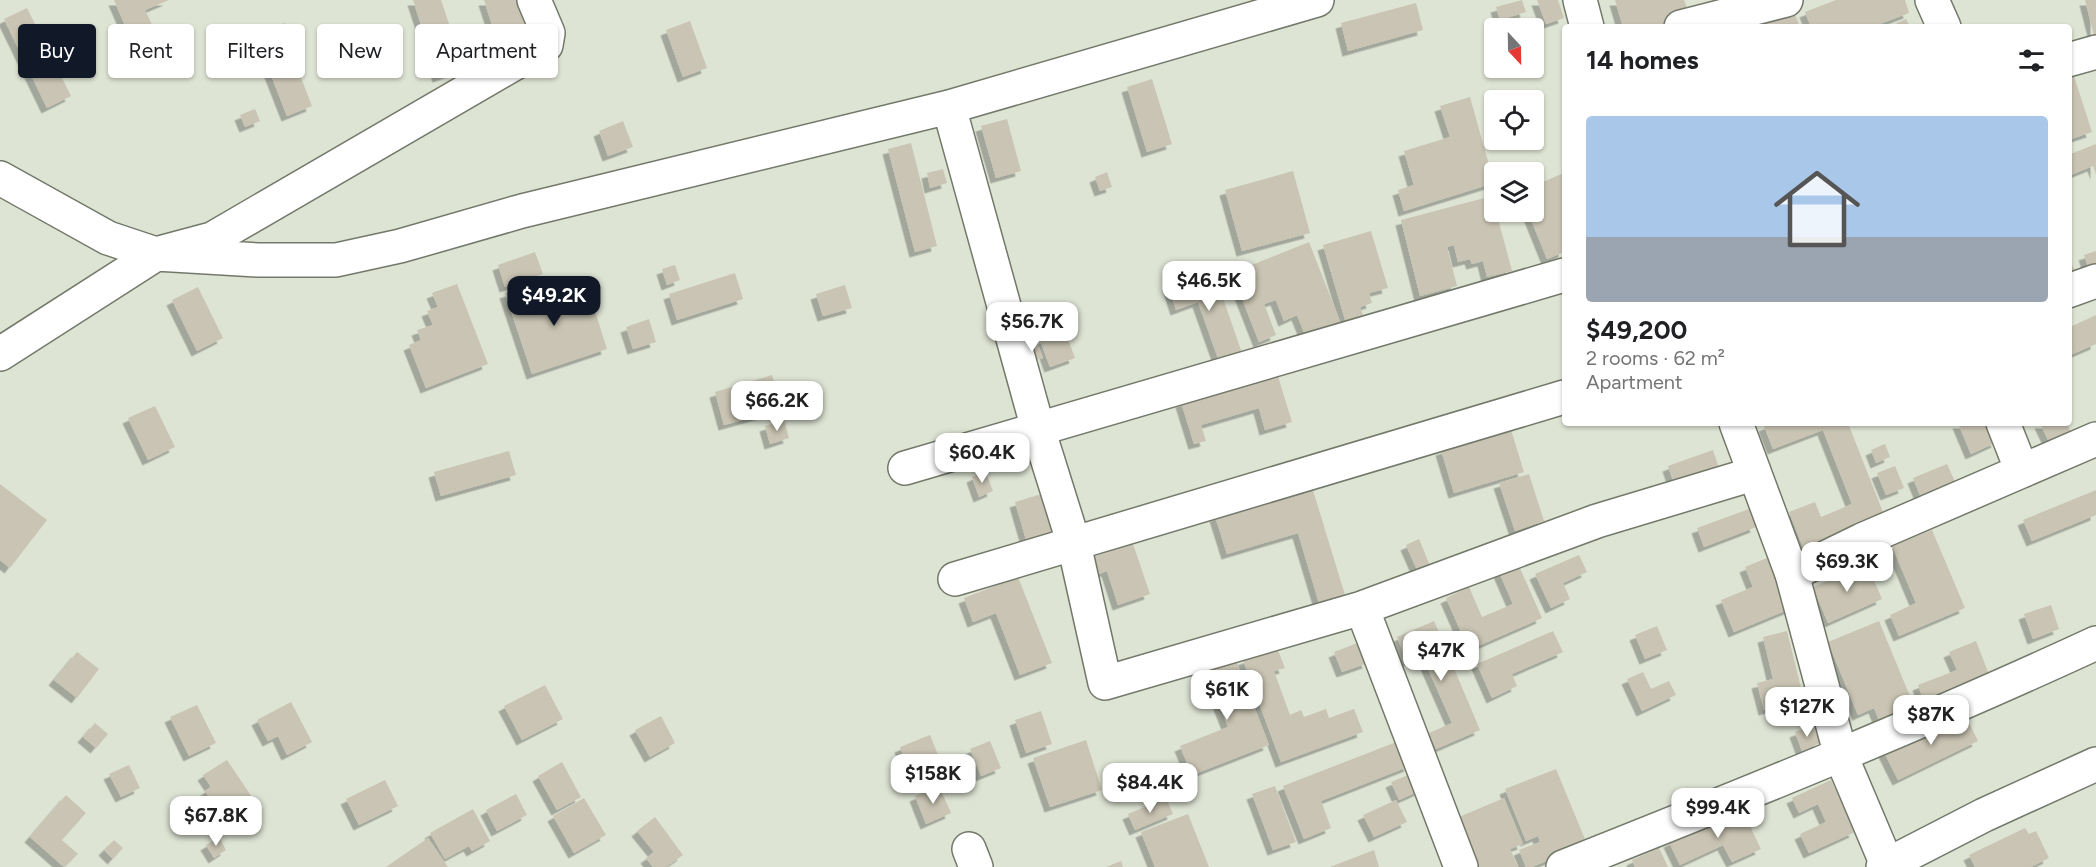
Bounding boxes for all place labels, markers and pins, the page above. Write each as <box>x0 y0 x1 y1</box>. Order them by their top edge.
pin: $46.5K <box>1160 261 1258 312</box>
pin: $49.2K <box>505 276 603 327</box>
pin: $56.7K <box>983 302 1081 353</box>
pin: $66.2K <box>728 381 826 432</box>
pin: $60.4K <box>933 433 1031 484</box>
pin: $69.3K <box>1798 542 1896 593</box>
pin: $47K <box>1405 631 1477 682</box>
pin: $61K <box>1191 670 1263 721</box>
pin: $127K <box>1765 687 1849 738</box>
pin: $87K <box>1895 695 1967 746</box>
pin: $158K <box>891 754 975 805</box>
pin: $84.4K <box>1101 763 1199 814</box>
pin: $99.4K <box>1669 788 1767 839</box>
pin: $67.8K <box>167 796 265 847</box>

